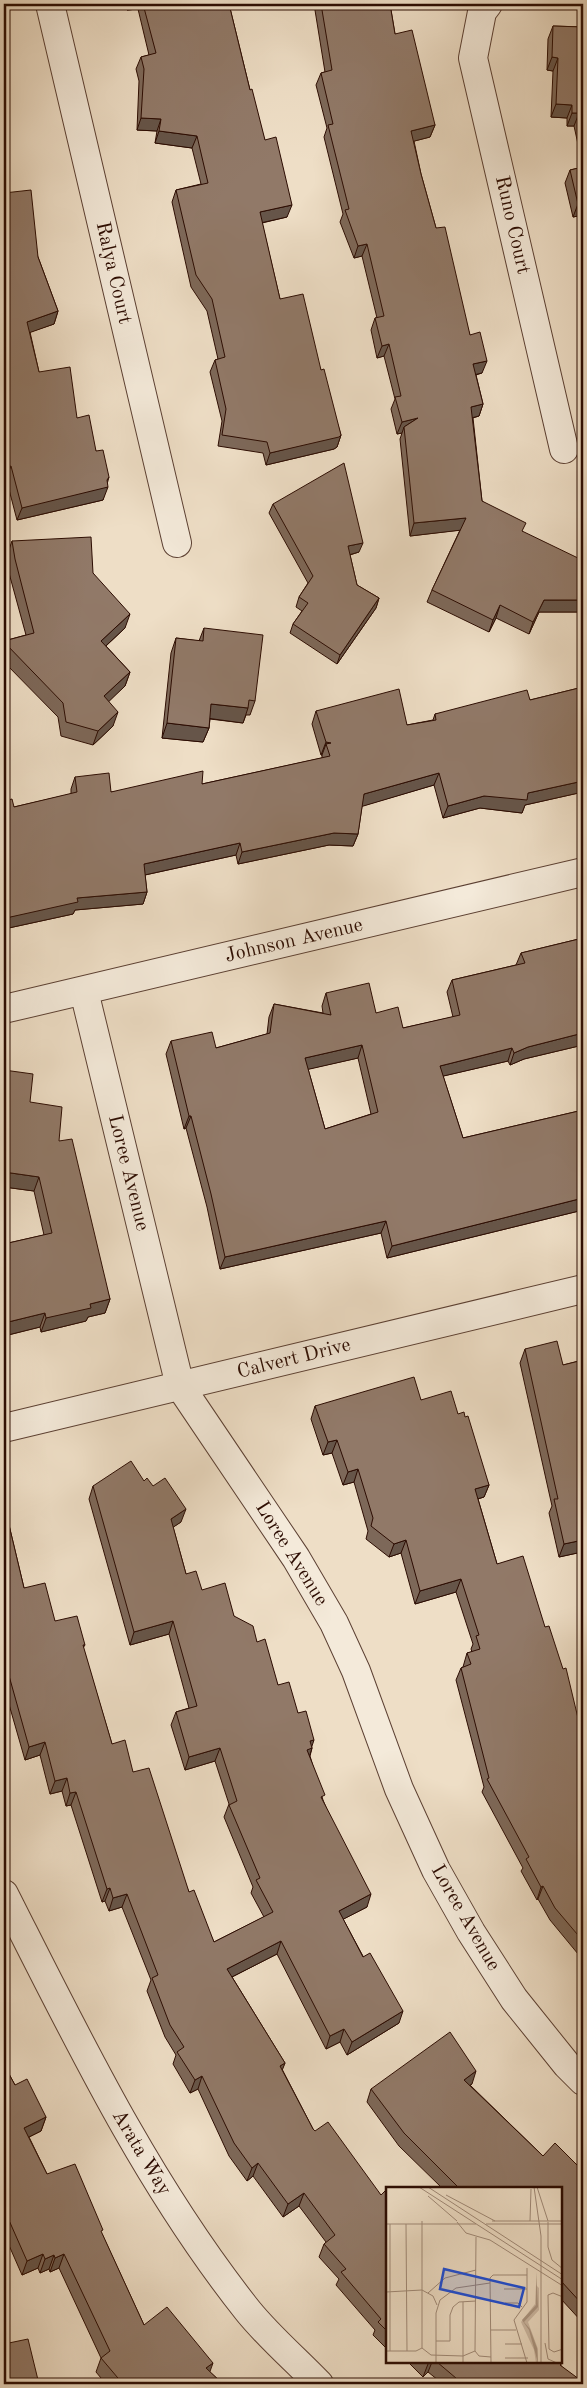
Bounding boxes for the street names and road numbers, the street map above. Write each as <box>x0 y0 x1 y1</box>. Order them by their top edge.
street label: Runo Court <box>491 174 533 276</box>
street label: Ralya Court <box>92 220 134 326</box>
street label: Johnson Avenue <box>223 915 365 967</box>
street label: Loree Avenue <box>104 1113 152 1233</box>
street label: Calvert Drive <box>235 1335 353 1383</box>
street label: Loree Avenue <box>251 1498 331 1610</box>
street label: Loree Avenue <box>427 1861 503 1975</box>
street label: Arata Way <box>108 2107 174 2200</box>

